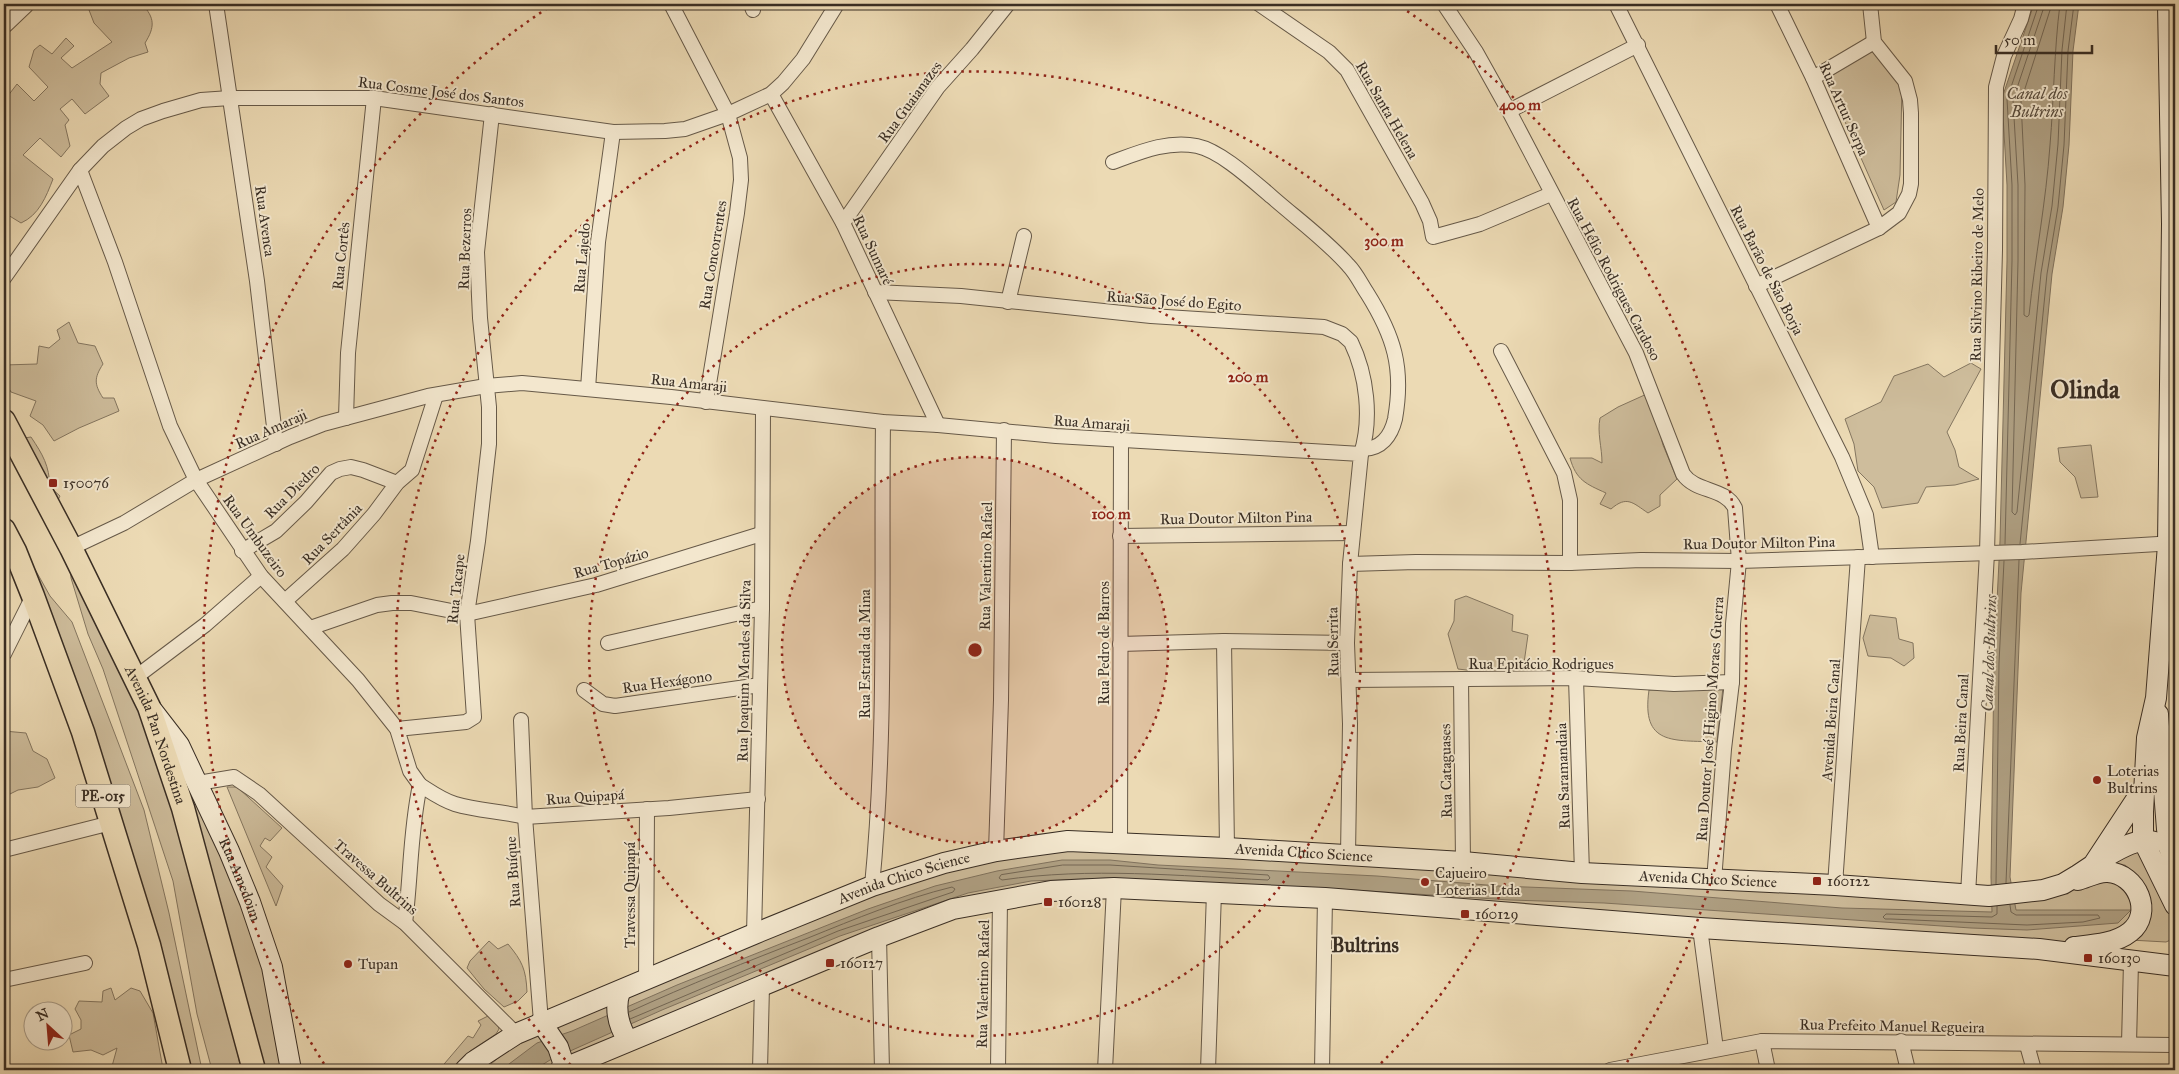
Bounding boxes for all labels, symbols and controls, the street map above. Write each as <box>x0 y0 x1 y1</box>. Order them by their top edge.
scale bar <box>1996 22 2093 54</box>
text: 50 m <box>2004 31 2036 49</box>
street label: Rua Guaianazes <box>874 58 946 146</box>
street label: Rua Santa Helena <box>1352 58 1423 163</box>
street label: Rua Artur Serpa <box>1815 60 1873 159</box>
street label: Rua Cosme José dos Santos <box>357 73 525 112</box>
water label: Canal dos Bultrins <box>2007 84 2068 121</box>
text: 400 m <box>1499 96 1541 115</box>
street label: Rua Avenca <box>251 184 279 258</box>
street label: Rua Silvino Ribeiro de Melo <box>1966 188 1988 362</box>
street label: Rua Hélio Rodrigues Cardoso <box>1563 194 1665 364</box>
street label: Rua Concorrentes <box>695 199 731 311</box>
street label: Rua Barão de São Borja <box>1726 202 1808 338</box>
street label: Rua Bezerros <box>455 208 475 290</box>
street label: Rua Sumaré <box>849 212 897 289</box>
street label: Rua Cortês <box>328 221 354 291</box>
street label: Rua Lajedo <box>570 222 594 294</box>
text: 300 m <box>1364 232 1404 251</box>
street label: Rua São José do Egito <box>1106 287 1242 316</box>
text: 200 m <box>1228 368 1269 386</box>
street label: Rua Amaraji <box>650 370 728 396</box>
district label: Olinda <box>2050 374 2120 405</box>
street label: Rua Amaraji <box>232 405 310 453</box>
street label: Rua Amaraji <box>1053 411 1131 435</box>
street label: Rua Diedro <box>261 459 324 522</box>
place label: 150076 <box>63 474 110 492</box>
marker: 150076 <box>47 477 59 489</box>
street label: Rua Umbuzeiro <box>219 491 291 581</box>
street label: Rua Sertânia <box>298 499 366 569</box>
street label: Rua Valentino Rafael <box>976 500 996 631</box>
text: 100 m <box>1091 505 1131 523</box>
street label: Rua Doutor Milton Pina <box>1160 508 1313 528</box>
street label: Rua Doutor Milton Pina <box>1683 533 1836 553</box>
street label: Rua Topázio <box>571 544 651 582</box>
street label: Rua Tacape <box>443 553 469 625</box>
street label: Rua Joaquim Mendes da Silva <box>733 579 756 762</box>
street label: Rua Pedro de Barros <box>1095 581 1113 705</box>
street label: Rua Estrada da Mina <box>856 588 874 719</box>
water label: Canal dos Bultrins <box>1977 594 2001 712</box>
street label: Rua Doutor José Higino Moraes Guerra <box>1692 595 1729 842</box>
street label: Rua Serrita <box>1323 606 1343 677</box>
centre of rings <box>966 641 984 659</box>
street label: Rua Epitácio Rodrigues <box>1468 655 1614 673</box>
street label: Avenida Beira Canal <box>1818 657 1844 783</box>
street label: Avenida Pan Nordestina <box>121 662 190 807</box>
street label: Rua Hexágono <box>621 667 713 697</box>
street label: Rua Beira Canal <box>1949 672 1973 773</box>
street label: Rua Saramandaia <box>1552 722 1574 829</box>
street label: Rua Cataguases <box>1436 723 1456 819</box>
place label: Loterias Bultrins <box>2107 762 2159 797</box>
marker: Loterias Bultrins <box>2091 774 2103 786</box>
road number: PE-015 <box>76 784 130 808</box>
street label: Rua Quipapá <box>545 785 625 809</box>
street label: Rua Amedoim <box>215 835 265 924</box>
street label: Travessa Bultrins <box>330 835 422 919</box>
street label: Rua Buíque <box>502 836 525 908</box>
street label: Avenida Chico Science <box>1233 839 1373 866</box>
street label: Travessa Quipapá <box>621 841 639 948</box>
street label: Avenida Chico Science <box>834 848 972 908</box>
place label: Cajueiro Loterias Ltda <box>1435 864 1521 899</box>
street label: Avenida Chico Science <box>1638 867 1777 891</box>
place label: 160122 <box>1827 872 1870 890</box>
marker: 160122 <box>1811 875 1823 887</box>
marker: Cajueiro Loterias Ltda <box>1419 876 1431 888</box>
place label: 160128 <box>1058 893 1101 911</box>
marker: 160128 <box>1042 896 1054 908</box>
place label: 160129 <box>1475 905 1519 923</box>
marker: 160129 <box>1459 908 1471 920</box>
street label: Rua Valentino Rafael <box>973 918 993 1049</box>
district label: Bultrins <box>1331 933 1399 957</box>
place label: 160130 <box>2098 949 2141 967</box>
marker: 160130 <box>2082 952 2094 964</box>
place label: 160127 <box>840 954 883 972</box>
place label: Tupan <box>358 955 398 973</box>
marker: 160127 <box>824 957 836 969</box>
marker: Tupan <box>342 958 354 970</box>
north arrow <box>22 1002 72 1052</box>
text: N <box>33 1004 52 1025</box>
street label: Rua Prefeito Manuel Regueira <box>1799 1015 1985 1037</box>

